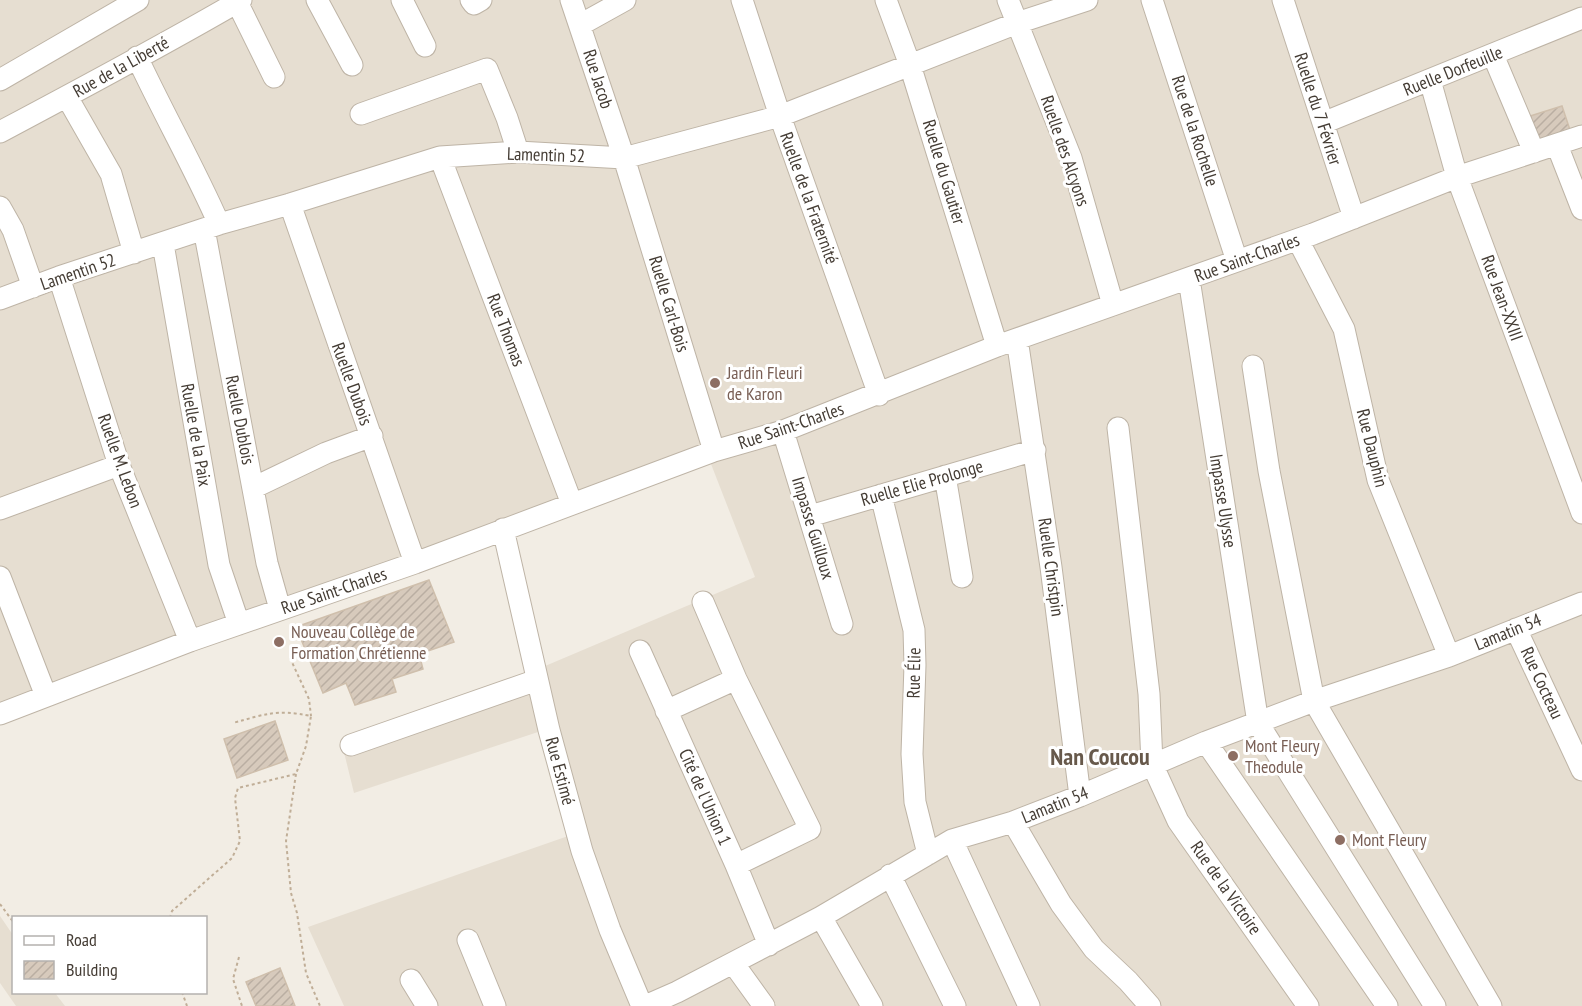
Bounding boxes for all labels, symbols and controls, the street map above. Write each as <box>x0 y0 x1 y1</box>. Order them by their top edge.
street label: Rue de la Liberté <box>69 31 173 102</box>
street label: Ruelle Dorfeuille <box>1400 40 1506 101</box>
street label: Rue Jacob <box>578 46 619 112</box>
street label: Ruelle du 7 Février <box>1289 50 1347 168</box>
street label: Rue de la Rochelle <box>1167 72 1224 189</box>
street label: Ruelle des Alcyons <box>1036 92 1095 209</box>
street label: Ruelle du Gautier <box>918 117 971 227</box>
street label: Ruelle de la Fraternité <box>775 129 844 267</box>
street label: Lamentin 52 <box>507 142 586 167</box>
street label: Rue Saint-Charles <box>1191 228 1303 287</box>
street label: Lamentin 52 <box>37 248 119 295</box>
street label: Rue Jean-XXIII <box>1476 252 1529 344</box>
street label: Ruelle Carl-Bois <box>644 253 695 355</box>
street label: Rue Thomas <box>482 290 531 369</box>
street label: Ruelle Dubois <box>327 339 378 428</box>
place label: Jardin Fleuri de Karon <box>726 361 803 405</box>
street label: Ruelle Dublois <box>221 373 260 467</box>
marker: Jardin Fleuri de Karon <box>708 376 722 390</box>
street label: Ruelle de la Paix <box>176 382 217 489</box>
street label: Rue Saint-Charles <box>735 397 847 454</box>
street label: Rue Dauphin <box>1352 406 1393 489</box>
street label: Ruelle M. Lebon <box>93 411 148 511</box>
street label: Impasse Ulysse <box>1205 453 1242 549</box>
street label: Ruelle Elie Prolonge <box>858 454 986 511</box>
street label: Impasse Guilloux <box>787 474 840 583</box>
street label: Ruelle Christpin <box>1033 516 1070 618</box>
street label: Rue Saint-Charles <box>278 562 390 619</box>
street label: Lamatin 54 <box>1471 608 1545 655</box>
place label: Nouveau Collège de Formation Chrétienne <box>291 620 426 664</box>
marker: Nouveau Collège de Formation Chrétienne <box>272 635 286 649</box>
street label: Rue Cocteau <box>1516 643 1569 722</box>
street label: Rue Élie <box>902 647 925 699</box>
street label: Rue Estimé <box>540 734 581 807</box>
place label: Mont Fleury Theodule <box>1245 734 1320 778</box>
district label: Nan Coucou <box>1050 741 1150 772</box>
street label: Cité de l'Union 1 <box>674 745 737 849</box>
marker: Mont Fleury Theodule <box>1226 749 1240 763</box>
street label: Lamatin 54 <box>1018 781 1092 828</box>
place label: Mont Fleury <box>1352 828 1427 851</box>
marker: Mont Fleury <box>1333 833 1347 847</box>
street label: Rue de la Victoire <box>1186 836 1267 939</box>
legend <box>12 916 207 994</box>
text: Road <box>66 928 97 951</box>
text: Building <box>66 958 118 981</box>

